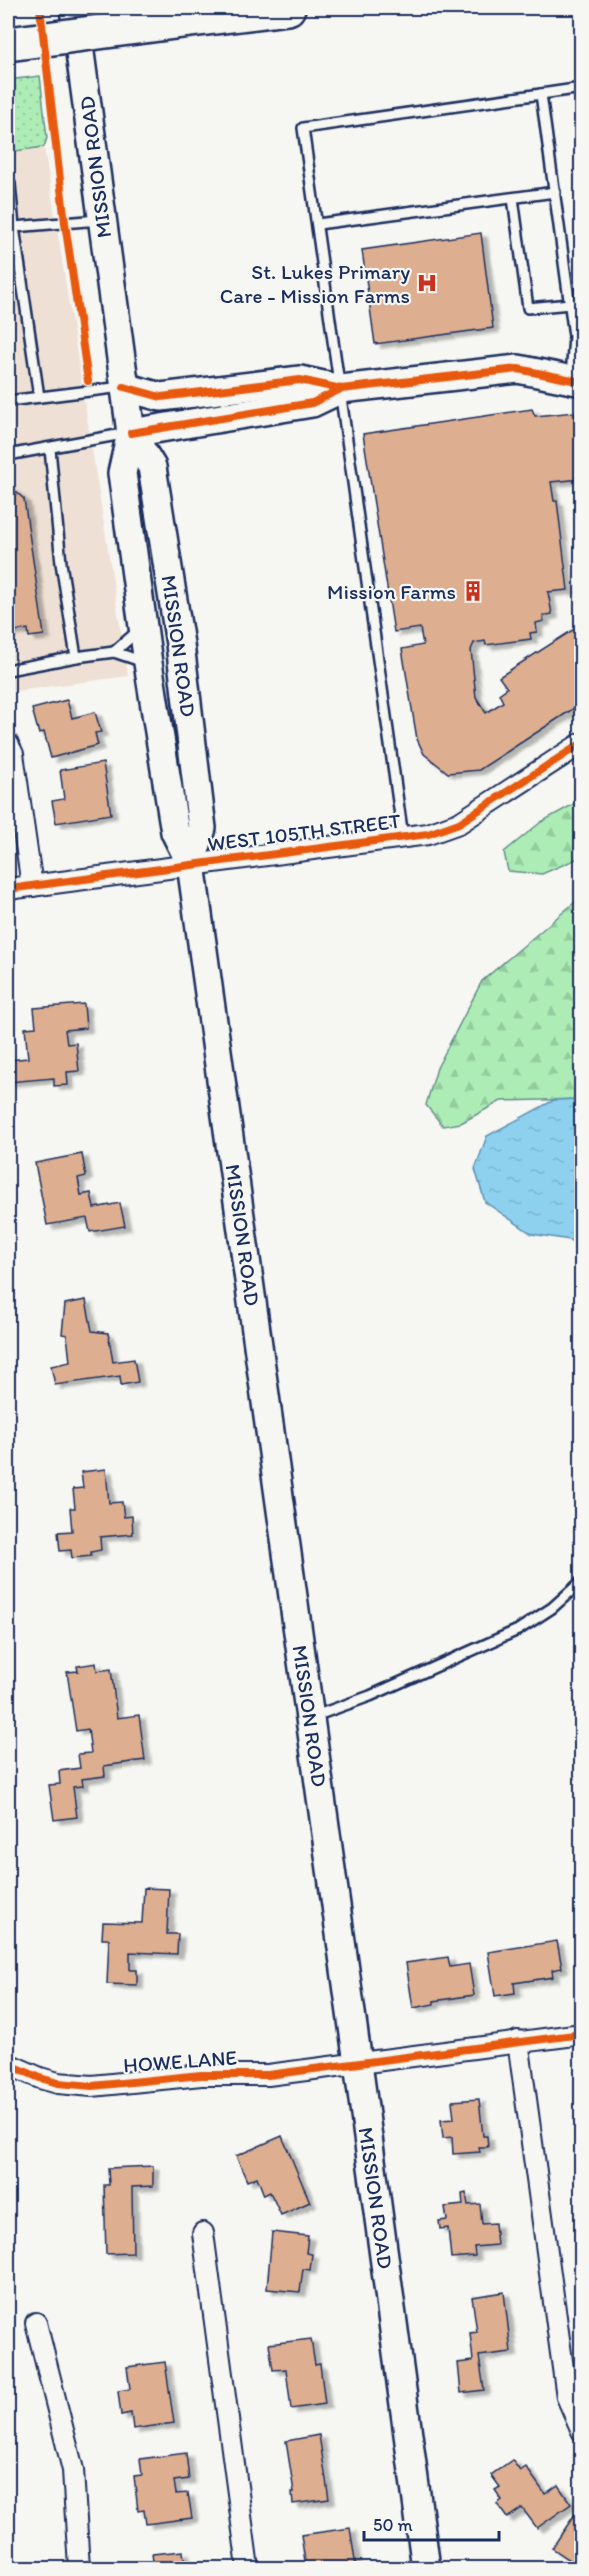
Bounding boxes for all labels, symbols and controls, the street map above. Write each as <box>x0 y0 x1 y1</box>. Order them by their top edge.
street label: MISSION ROAD <box>74 94 116 240</box>
place label: St. Lukes Primary Care - Mission Farms <box>220 259 410 308</box>
hospital icon: St. Lukes Primary Care - Mission Farms <box>415 271 439 295</box>
street label: MISSION ROAD <box>157 573 201 719</box>
place label: Mission Farms <box>327 579 456 604</box>
building icon: Mission Farms <box>461 579 485 603</box>
street label: WEST 105TH STREET <box>206 808 402 856</box>
street label: MISSION ROAD <box>221 1162 265 1308</box>
street label: MISSION ROAD <box>288 1643 332 1789</box>
street label: HOWE LANE <box>122 2045 238 2077</box>
street label: MISSION ROAD <box>354 2125 398 2271</box>
scale bar <box>364 2504 499 2542</box>
text: 50 m <box>373 2514 413 2536</box>

